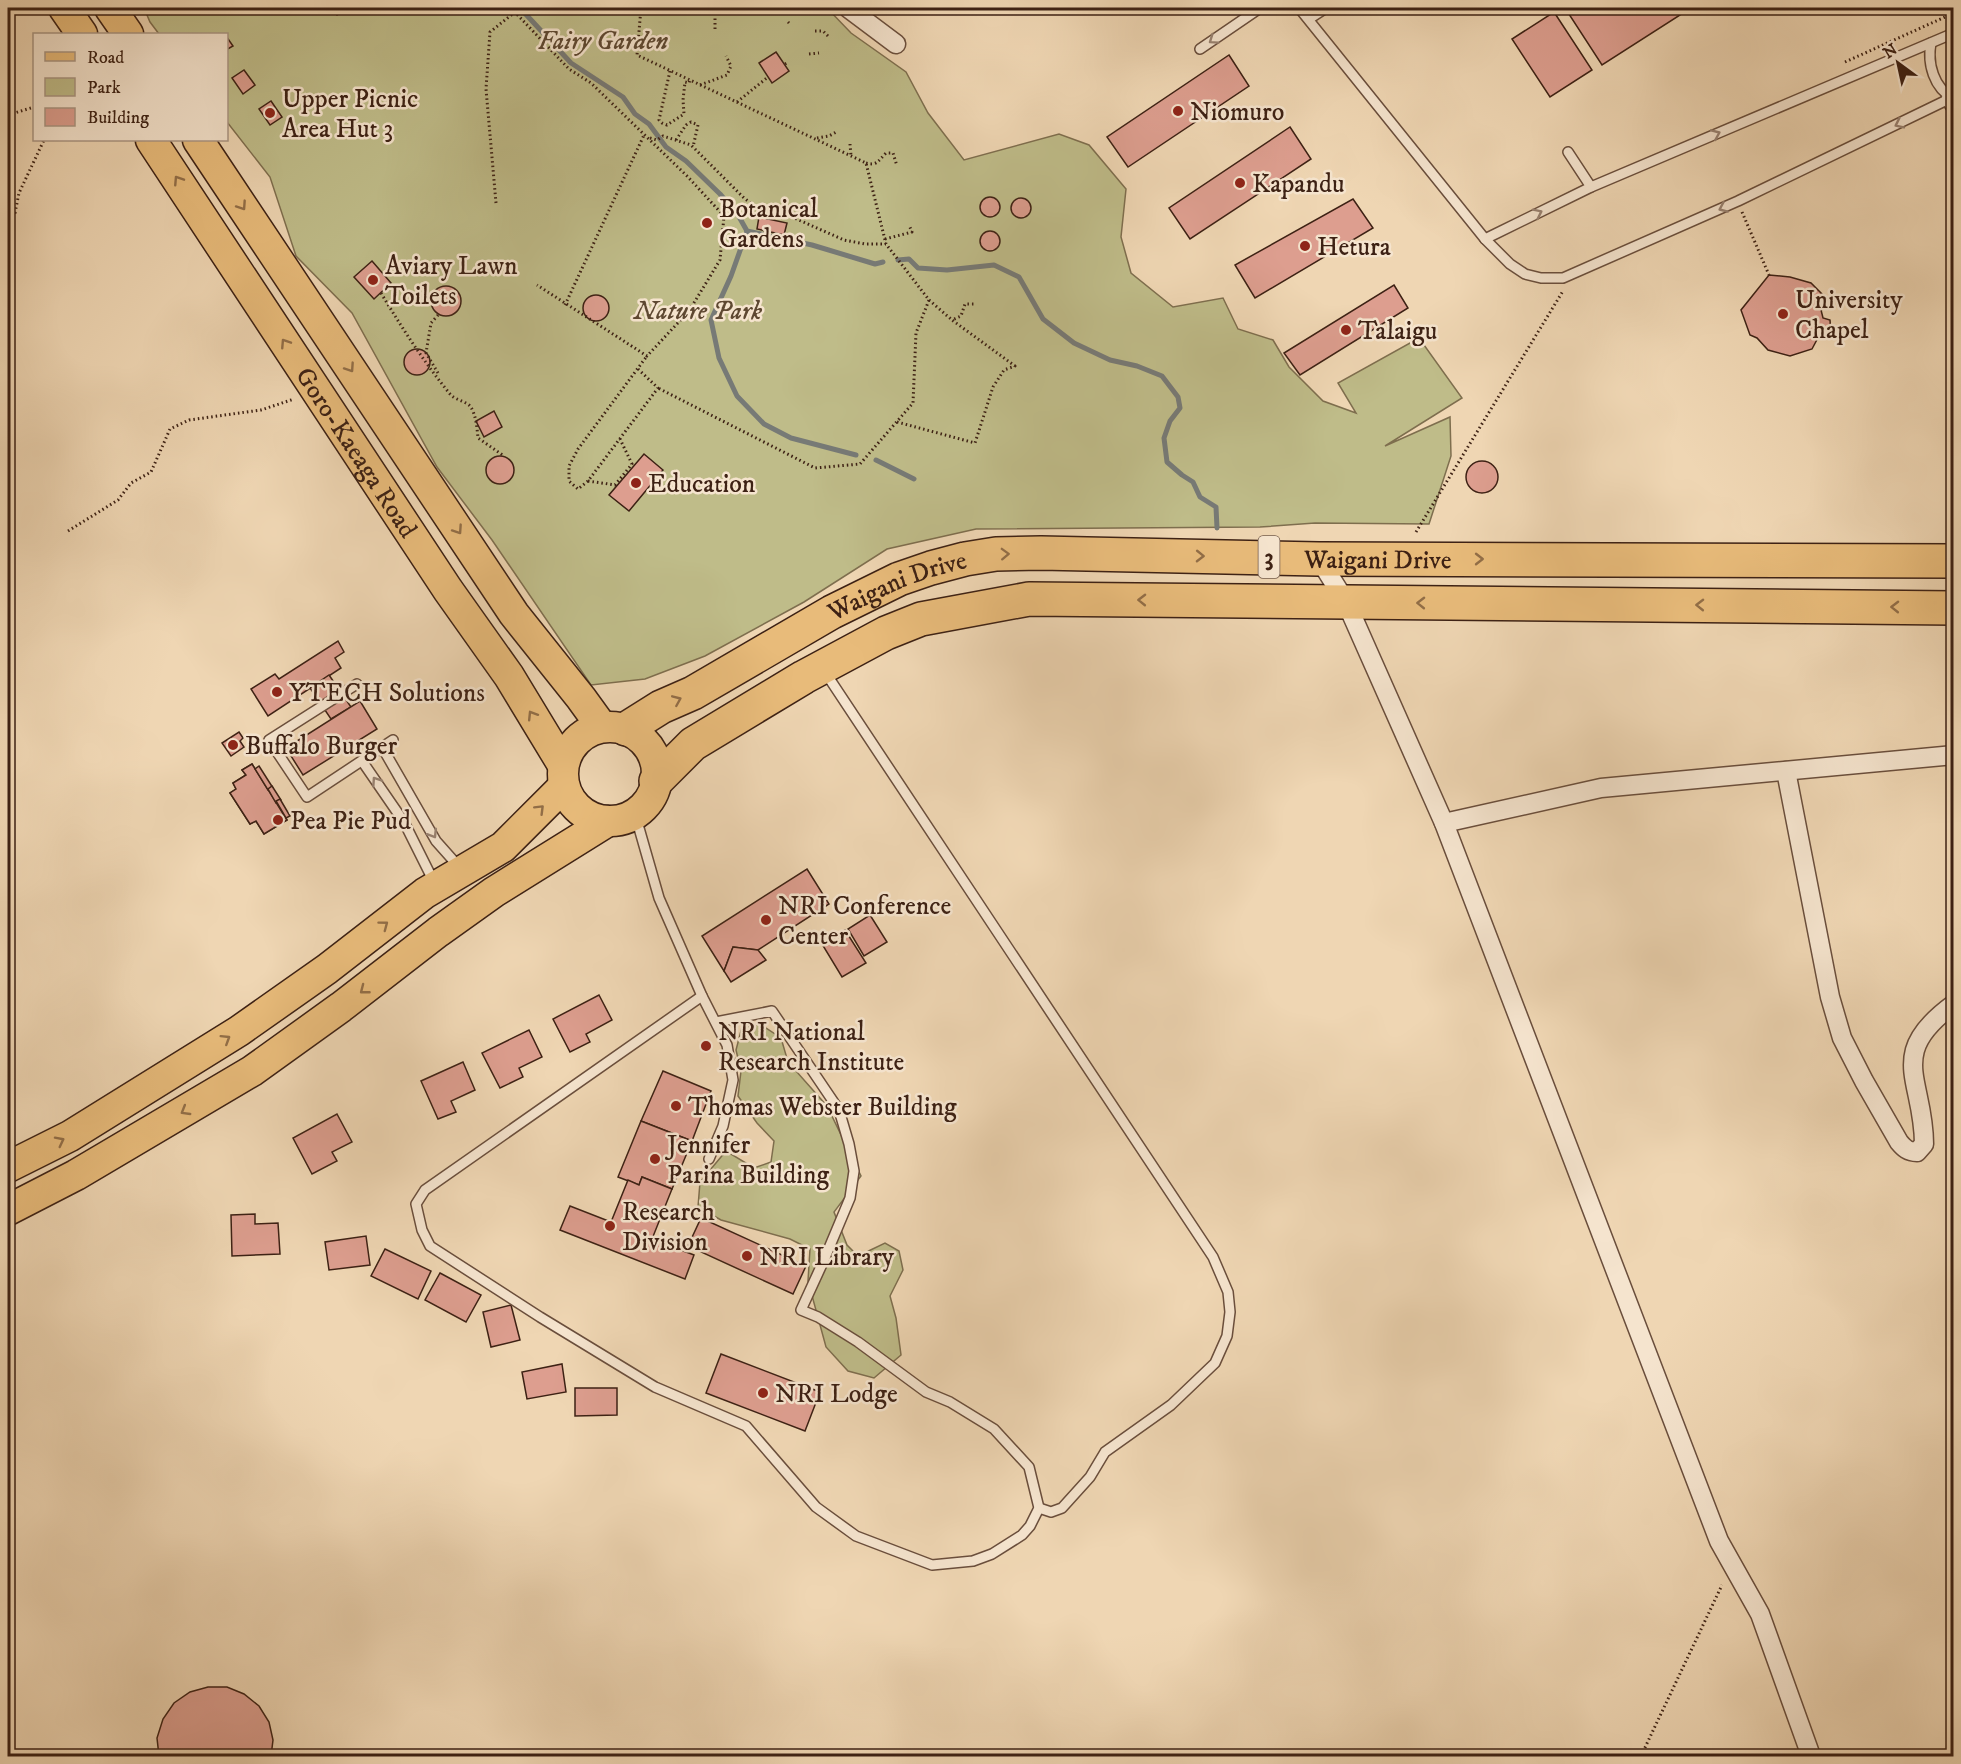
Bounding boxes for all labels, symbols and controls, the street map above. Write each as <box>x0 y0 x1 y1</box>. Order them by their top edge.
park label: Fairy Garden <box>538 25 668 58</box>
legend <box>33 33 228 141</box>
one-way arrow <box>1209 33 1220 44</box>
north arrow <box>1868 33 1928 93</box>
text: N <box>1879 39 1901 63</box>
text: Road <box>87 47 124 69</box>
text: Park <box>87 77 121 99</box>
place label: Upper Picnic Area Hut 3 <box>282 83 418 146</box>
place label: Niomuro <box>1190 96 1284 129</box>
marker: Niomuro <box>1171 104 1185 118</box>
marker: Upper Picnic Area Hut 3 <box>263 106 277 120</box>
text: Building <box>87 107 149 129</box>
one-way arrow <box>1894 116 1905 128</box>
one-way arrow <box>1710 129 1721 141</box>
place label: Kapandu <box>1252 168 1344 201</box>
one-way arrow <box>173 176 185 186</box>
marker: Kapandu <box>1233 176 1247 190</box>
place label: Botanical Gardens <box>719 193 818 256</box>
one-way arrow <box>235 199 246 210</box>
one-way arrow <box>1718 201 1729 213</box>
one-way arrow <box>1531 208 1542 220</box>
marker: Botanical Gardens <box>700 216 714 230</box>
place label: Hetura <box>1317 231 1391 264</box>
marker: Hetura <box>1298 239 1312 253</box>
place label: Aviary Lawn Toilets <box>385 250 518 313</box>
marker: Aviary Lawn Toilets <box>366 273 380 287</box>
place label: University Chapel <box>1795 284 1903 347</box>
park label: Nature Park <box>632 295 762 328</box>
marker: University Chapel <box>1776 307 1790 321</box>
place label: Talaigu <box>1358 315 1437 348</box>
marker: Talaigu <box>1339 323 1353 337</box>
one-way arrow <box>281 339 292 350</box>
street label: Goro-Kaeaga Road <box>287 361 424 545</box>
one-way arrow <box>343 361 354 372</box>
place label: Education <box>648 468 756 501</box>
marker: Education <box>629 476 643 490</box>
one-way arrow <box>451 524 462 535</box>
road number: 3 <box>1258 536 1280 578</box>
street label: Waigani Drive <box>822 544 971 630</box>
street label: Waigani Drive <box>1303 544 1452 577</box>
one-way arrow <box>1001 547 1010 560</box>
one-way arrow <box>1196 550 1205 562</box>
one-way arrow <box>1475 553 1484 565</box>
one-way arrow <box>1138 594 1147 606</box>
one-way arrow <box>1417 597 1426 609</box>
one-way arrow <box>1696 599 1705 612</box>
one-way arrow <box>1891 601 1900 613</box>
place label: YTECH Solutions <box>289 677 485 710</box>
marker: YTECH Solutions <box>270 685 284 699</box>
one-way arrow <box>670 695 681 707</box>
one-way arrow <box>528 711 540 721</box>
place label: Buffalo Burger <box>245 730 398 763</box>
marker: Buffalo Burger <box>226 738 240 752</box>
one-way arrow <box>372 777 383 788</box>
place label: Pea Pie Pud <box>290 805 411 838</box>
one-way arrow <box>533 806 544 817</box>
marker: Pea Pie Pud <box>271 813 285 827</box>
one-way arrow <box>425 828 437 838</box>
place label: NRI Conference Center <box>778 890 951 953</box>
marker: NRI Conference Center <box>759 913 773 927</box>
one-way arrow <box>377 921 388 932</box>
one-way arrow <box>359 982 370 993</box>
place label: NRI National Research Institute <box>718 1016 904 1079</box>
one-way arrow <box>220 1035 230 1047</box>
marker: NRI National Research Institute <box>699 1039 713 1053</box>
place label: Thomas Webster Building <box>688 1091 957 1124</box>
marker: Thomas Webster Building <box>669 1099 683 1113</box>
one-way arrow <box>181 1103 191 1115</box>
place label: Jennifer Parina Building <box>665 1129 830 1192</box>
one-way arrow <box>53 1136 64 1148</box>
marker: Jennifer Parina Building <box>648 1152 662 1166</box>
place label: Research Division <box>622 1196 715 1259</box>
marker: Research Division <box>603 1219 617 1233</box>
place label: NRI Library <box>759 1241 895 1274</box>
marker: NRI Library <box>740 1249 754 1263</box>
place label: NRI Lodge <box>775 1378 898 1411</box>
marker: NRI Lodge <box>756 1386 770 1400</box>

